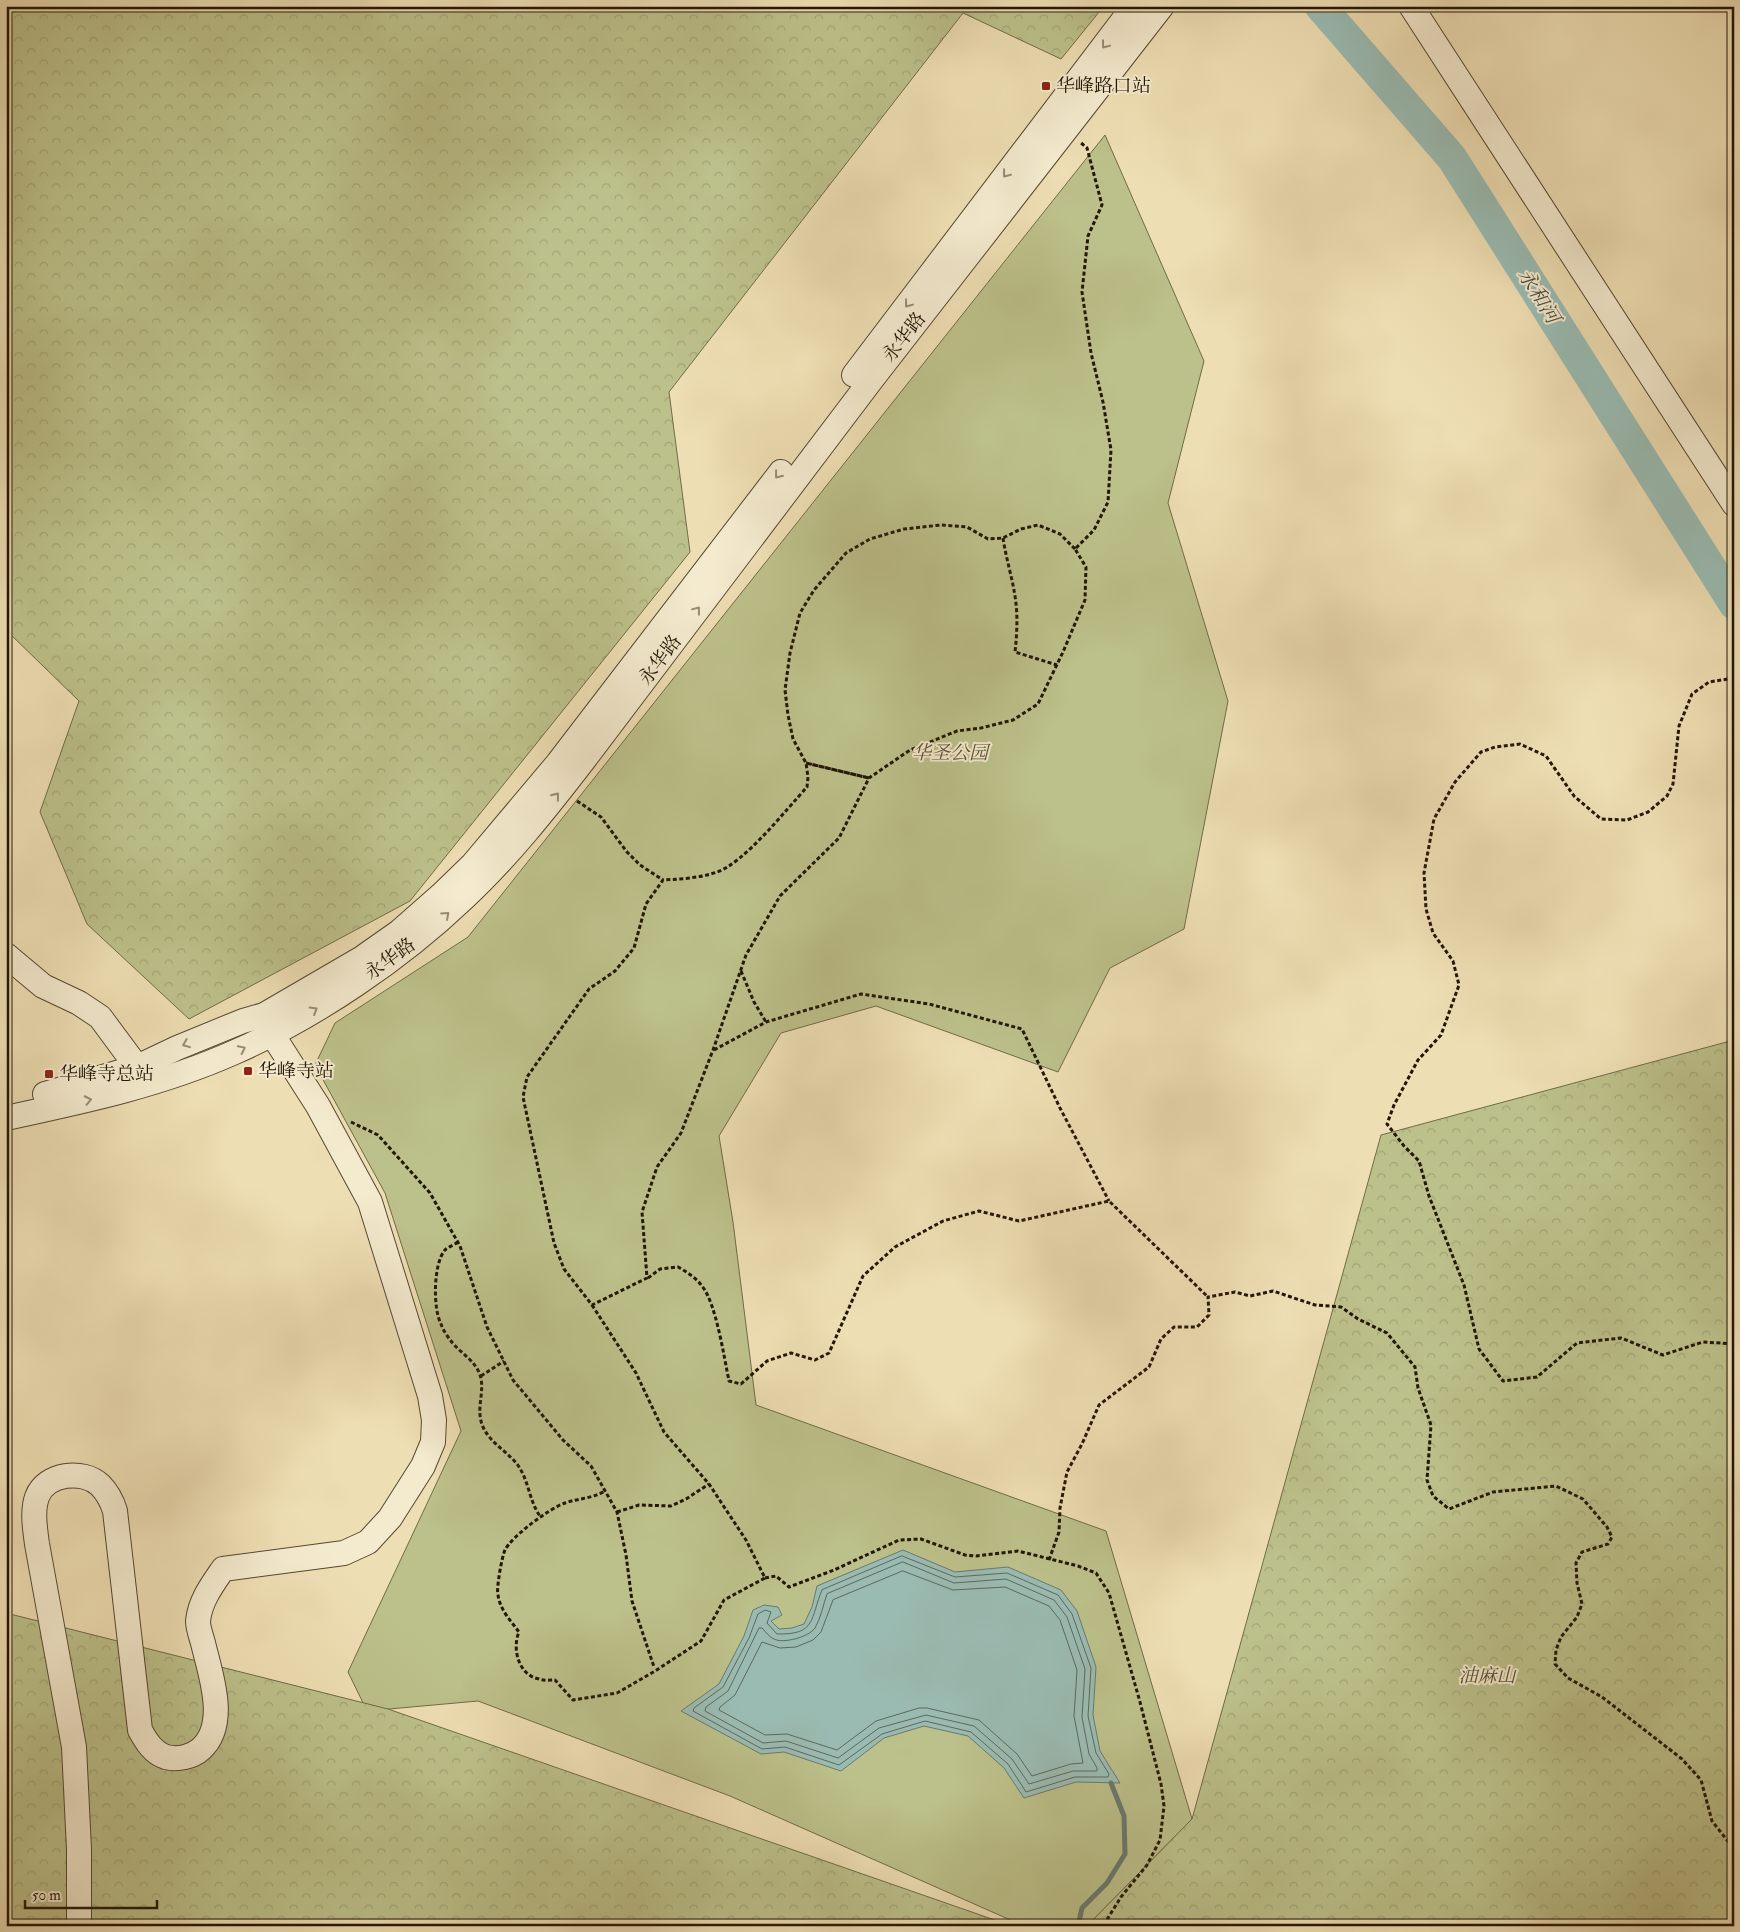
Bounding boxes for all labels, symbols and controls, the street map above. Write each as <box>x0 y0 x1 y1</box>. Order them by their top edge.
one-way arrow <box>1102 39 1111 49</box>
place label: 华峰路口站 <box>1056 74 1151 98</box>
marker: 华峰路口站 <box>1040 80 1052 92</box>
one-way arrow <box>1003 168 1011 177</box>
water label: 永和河 <box>1513 264 1567 331</box>
one-way arrow <box>905 298 914 308</box>
street label: 永华路 <box>877 307 931 367</box>
one-way arrow <box>776 469 784 478</box>
one-way arrow <box>691 606 700 616</box>
street label: 永华路 <box>633 630 687 690</box>
park label: 华圣公园 <box>912 741 991 765</box>
one-way arrow <box>551 793 559 802</box>
one-way arrow <box>441 912 450 921</box>
street label: 永华路 <box>360 933 420 985</box>
one-way arrow <box>309 1006 318 1016</box>
one-way arrow <box>182 1038 191 1048</box>
one-way arrow <box>237 1044 246 1055</box>
place label: 华峰寺站 <box>258 1059 334 1083</box>
place label: 华峰寺总站 <box>59 1062 154 1086</box>
marker: 华峰寺站 <box>242 1065 254 1077</box>
marker: 华峰寺总站 <box>43 1068 55 1080</box>
one-way arrow <box>84 1095 93 1106</box>
park label: 油麻山 <box>1458 1664 1517 1688</box>
scale bar <box>25 1877 158 1909</box>
text: 50 m <box>32 1886 61 1905</box>

